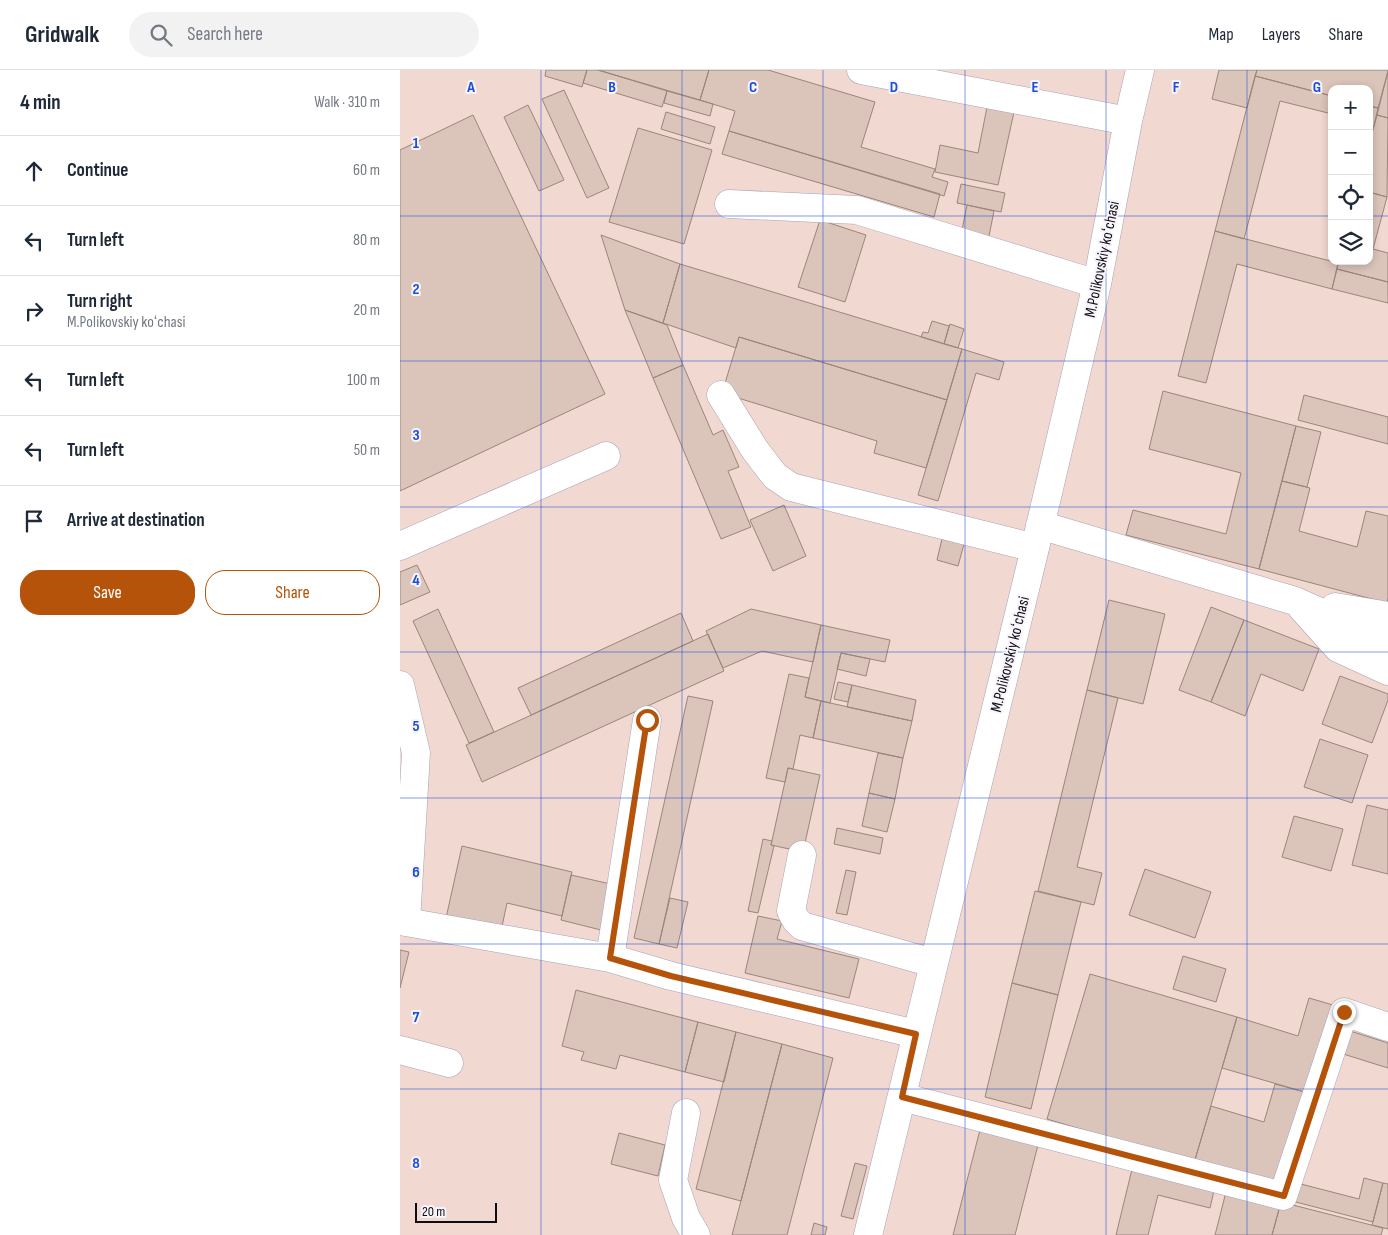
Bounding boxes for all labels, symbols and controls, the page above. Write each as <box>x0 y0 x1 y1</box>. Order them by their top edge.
search box <box>129 12 479 57</box>
text: Gridwalk <box>25 20 99 49</box>
icon: search <box>147 21 175 49</box>
text: Search here <box>187 23 263 46</box>
text: Map <box>1209 24 1234 45</box>
text: Layers <box>1262 24 1301 45</box>
text: Share <box>1329 24 1363 45</box>
text: A <box>466 78 475 97</box>
text: B <box>608 78 616 97</box>
text: C <box>749 78 757 97</box>
text: D <box>890 78 898 97</box>
text: E <box>1032 78 1039 97</box>
text: F <box>1173 78 1180 97</box>
text: G <box>1313 78 1321 97</box>
map controls <box>1328 85 1373 265</box>
button: + <box>1328 85 1373 130</box>
text: 4 min <box>20 90 61 115</box>
text: Walk · 310 m <box>314 93 380 112</box>
button: − <box>1328 130 1373 175</box>
text: 1 <box>413 134 420 153</box>
icon: ahead <box>20 157 48 185</box>
text: Continue <box>67 159 128 182</box>
text: 60 m <box>353 161 380 180</box>
button: locate <box>1328 175 1373 220</box>
street label: M.Polikovskiy koʻchasi <box>1081 199 1124 319</box>
button: layers <box>1328 220 1373 265</box>
icon: left <box>20 227 48 255</box>
text: Turn left <box>67 229 124 252</box>
text: 80 m <box>353 231 380 250</box>
text: 2 <box>412 280 420 299</box>
text: Turn right <box>67 290 132 313</box>
icon: right <box>20 297 48 325</box>
text: 20 m <box>353 301 380 320</box>
text: M.Polikovskiy koʻchasi <box>67 313 186 332</box>
icon: left <box>20 367 48 395</box>
text: Turn left <box>67 369 124 392</box>
text: 100 m <box>347 371 380 390</box>
text: 3 <box>412 426 420 445</box>
icon: left <box>20 437 48 465</box>
text: Turn left <box>67 439 124 462</box>
text: 50 m <box>354 441 380 460</box>
icon: arrive <box>20 507 48 535</box>
text: Arrive at destination <box>67 509 205 532</box>
button: Save <box>20 570 195 615</box>
button: Share <box>205 570 380 615</box>
text: 4 <box>412 571 420 590</box>
street label: M.Polikovskiy koʻchasi <box>987 595 1034 714</box>
route start <box>636 709 659 732</box>
text: 5 <box>412 717 420 736</box>
text: 6 <box>412 863 420 882</box>
route end <box>1333 1001 1356 1024</box>
text: 7 <box>413 1008 420 1027</box>
text: 8 <box>412 1154 420 1173</box>
scale bar <box>415 1200 498 1223</box>
text: 20 m <box>422 1203 445 1220</box>

